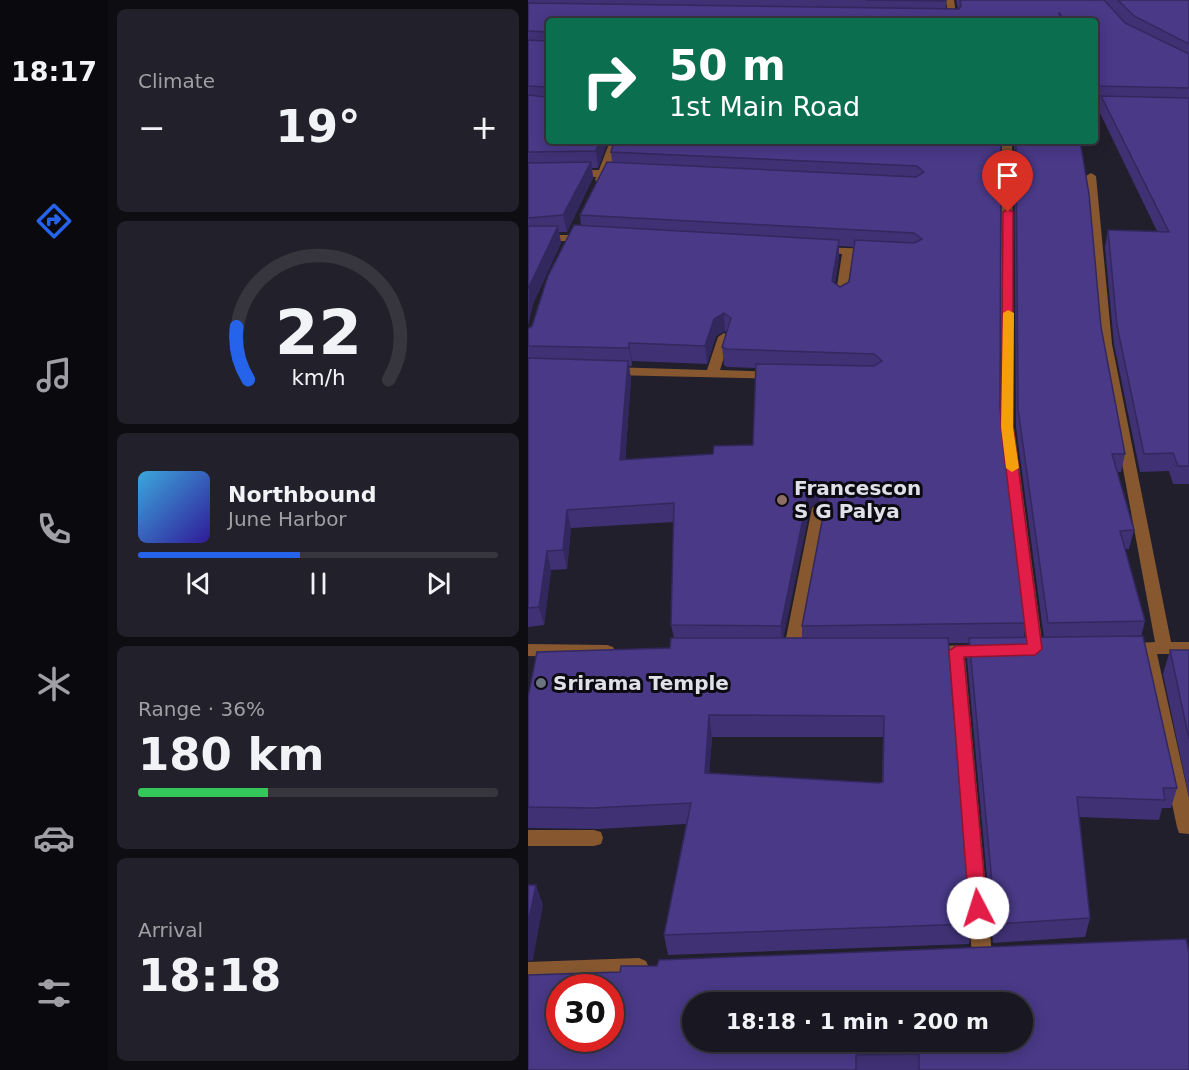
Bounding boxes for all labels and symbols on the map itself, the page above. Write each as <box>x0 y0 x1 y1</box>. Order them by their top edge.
pin <box>982 150 1033 212</box>
place label: Francescon S G Palya <box>794 476 921 523</box>
marker: Francescon S G Palya <box>775 493 789 507</box>
place label: Srirama Temple <box>553 671 729 695</box>
marker: Srirama Temple <box>534 676 548 690</box>
position arrow <box>946 876 1010 940</box>
speed limit sign: 30 <box>546 974 624 1052</box>

